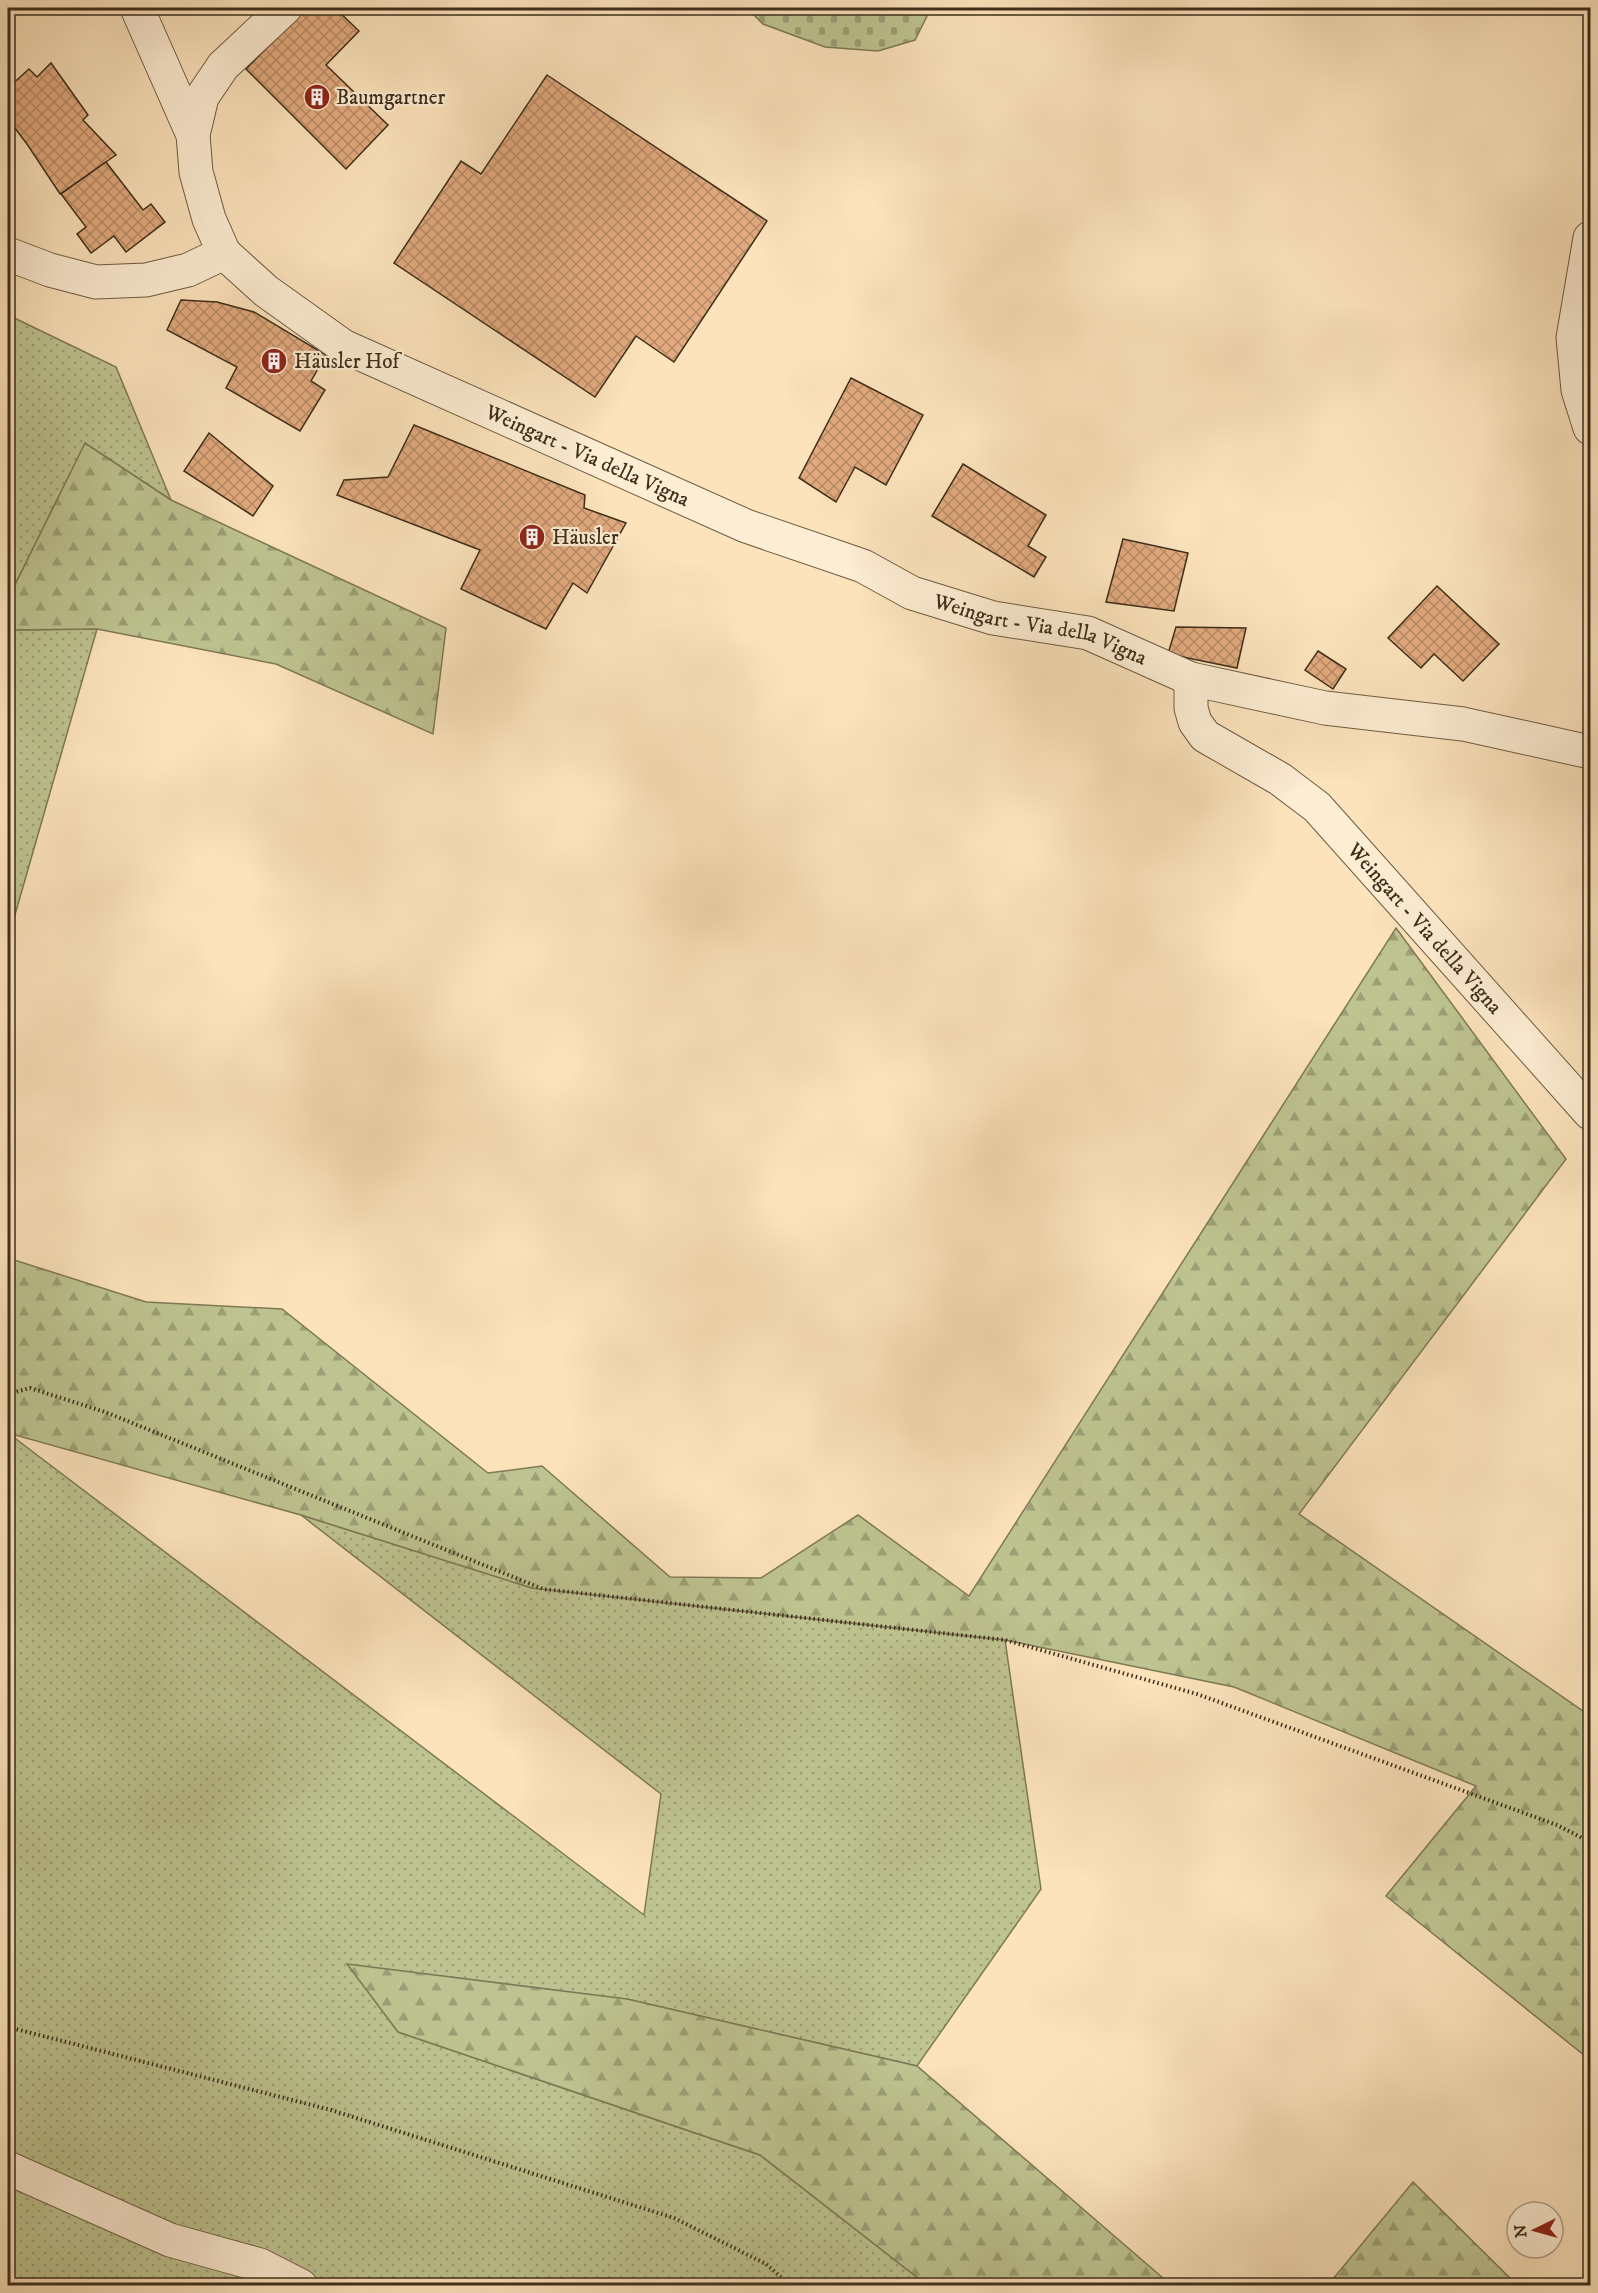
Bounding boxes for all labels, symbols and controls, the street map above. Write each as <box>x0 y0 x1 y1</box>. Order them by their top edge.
building icon: Baumgartner <box>302 82 332 112</box>
place label: Baumgartner <box>336 85 445 111</box>
building icon: Häusler Hof <box>259 346 289 376</box>
place label: Häusler Hof <box>294 349 402 375</box>
street label: Weingart - Via della Vigna <box>480 399 693 513</box>
building icon: Häusler <box>517 522 547 552</box>
place label: Häusler <box>552 525 619 551</box>
street label: Weingart - Via della Vigna <box>929 588 1151 672</box>
street label: Weingart - Via della Vigna <box>1341 837 1508 1020</box>
north arrow <box>1505 2200 1565 2260</box>
text: N <box>1511 2224 1532 2239</box>

